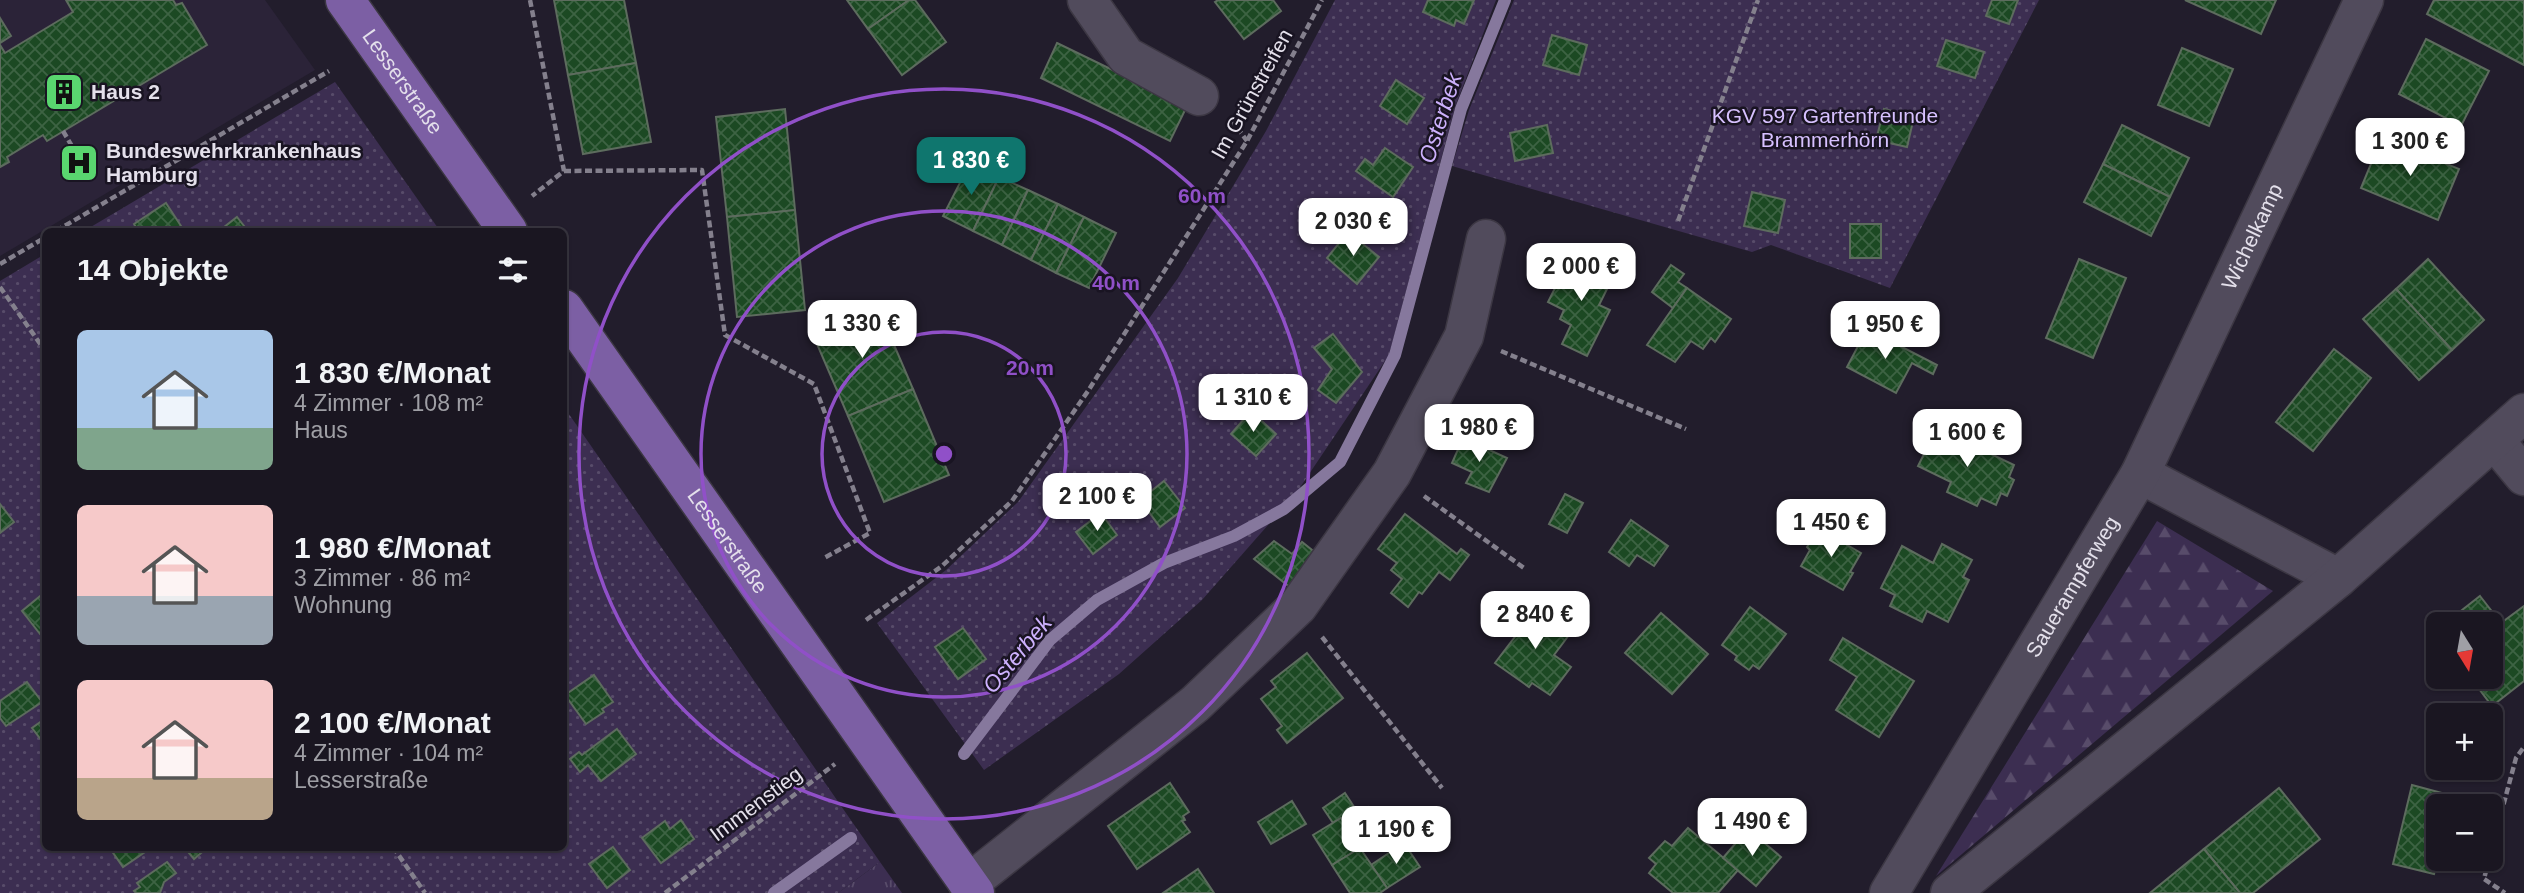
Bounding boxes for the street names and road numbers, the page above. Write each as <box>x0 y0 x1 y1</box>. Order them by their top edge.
street label: Lesserstraße <box>358 25 448 138</box>
street label: Im Grünstreifen <box>1206 25 1297 163</box>
street label: Wichelkamp <box>2217 180 2287 293</box>
street label: Lesserstraße <box>683 484 773 598</box>
street label: Sauerampferweg <box>2021 512 2123 661</box>
street label: Immenstieg <box>705 762 806 845</box>

